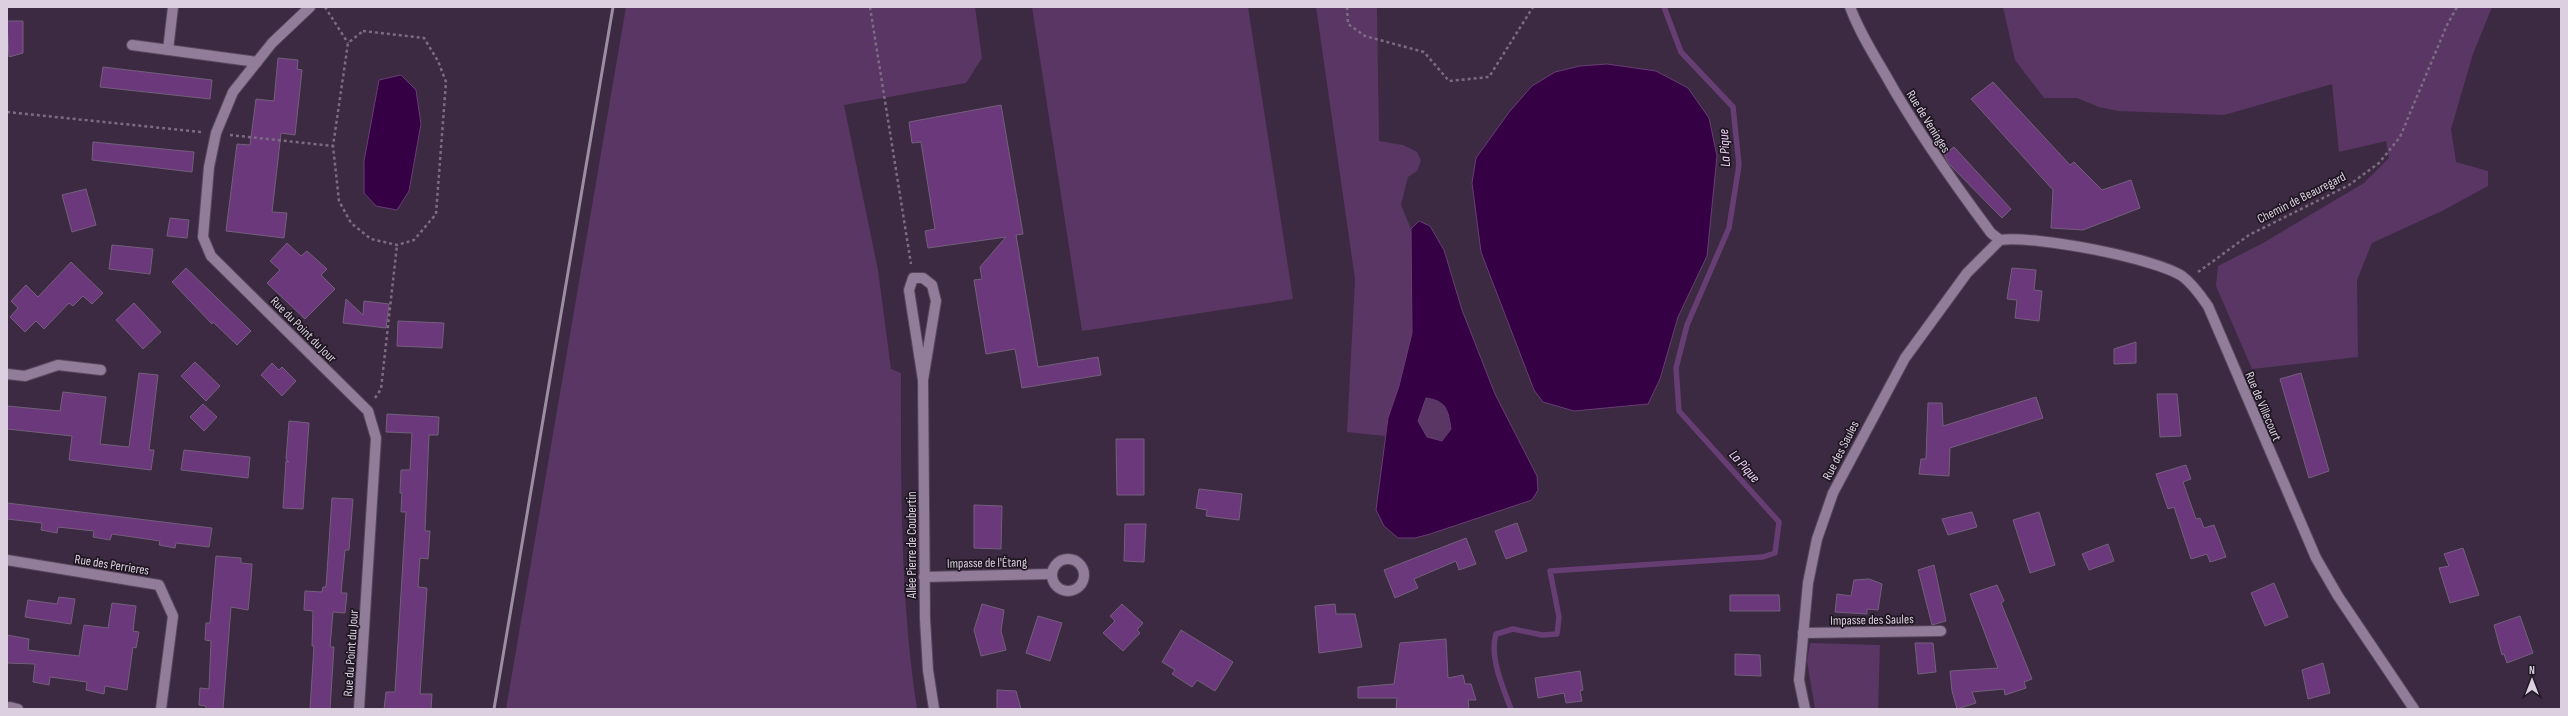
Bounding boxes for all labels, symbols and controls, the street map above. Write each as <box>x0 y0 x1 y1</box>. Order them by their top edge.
street label: Rue de Veninges <box>1903 87 1954 156</box>
water label: La Pique <box>1715 128 1734 167</box>
street label: Chemin de Beauregard <box>2254 169 2348 227</box>
street label: Rue du Point du Jour <box>267 293 340 366</box>
street label: Rue de Villecourt <box>2241 369 2285 443</box>
street label: Rue des Saules <box>1819 418 1863 483</box>
water label: La Pique <box>1726 447 1764 487</box>
street label: Allée Pierre de Coubertin <box>904 492 920 599</box>
street label: Rue des Perrieres <box>73 551 151 579</box>
street label: Impasse de l'Étang <box>947 554 1027 572</box>
street label: Rue du Point du Jour <box>340 609 362 697</box>
street label: Impasse des Saules <box>1830 611 1914 629</box>
north arrow <box>2512 660 2552 700</box>
text: N <box>2529 664 2535 677</box>

